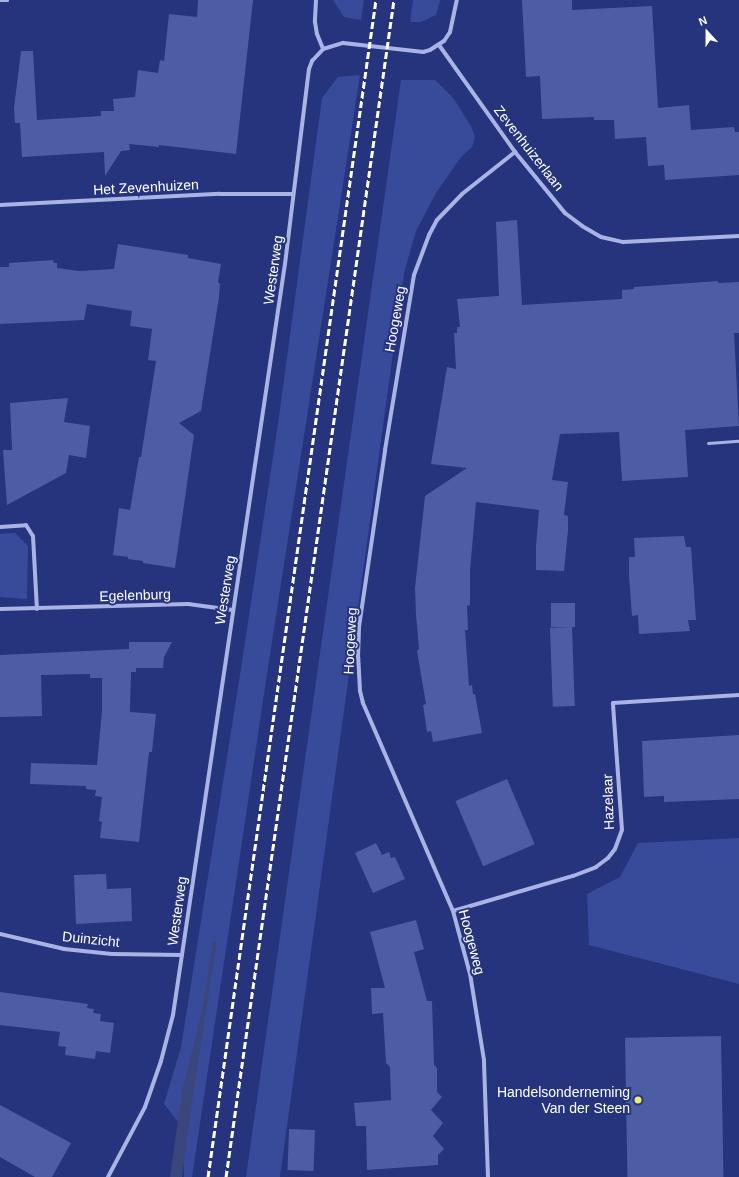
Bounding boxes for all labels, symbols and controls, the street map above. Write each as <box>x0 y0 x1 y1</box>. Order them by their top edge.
north arrow <box>687 12 727 52</box>
text: N <box>697 14 709 28</box>
street label: Zevenhuizerlaan <box>491 102 567 194</box>
street label: Het Zevenhuizen <box>93 176 199 198</box>
street label: Westerweg <box>260 234 286 306</box>
street label: Hoogeweg <box>381 285 409 353</box>
street label: Westerweg <box>211 554 239 626</box>
street label: Egelenburg <box>99 585 171 605</box>
street label: Hoogeweg <box>340 607 360 675</box>
street label: Hazelaar <box>599 774 617 830</box>
street label: Westerweg <box>164 875 190 947</box>
street label: Hoogeweg <box>455 907 489 977</box>
street label: Duinzicht <box>61 928 121 950</box>
place label: Handelsonderneming Van der Steen <box>497 1084 630 1116</box>
marker: Handelsonderneming Van der Steen <box>633 1095 643 1105</box>

